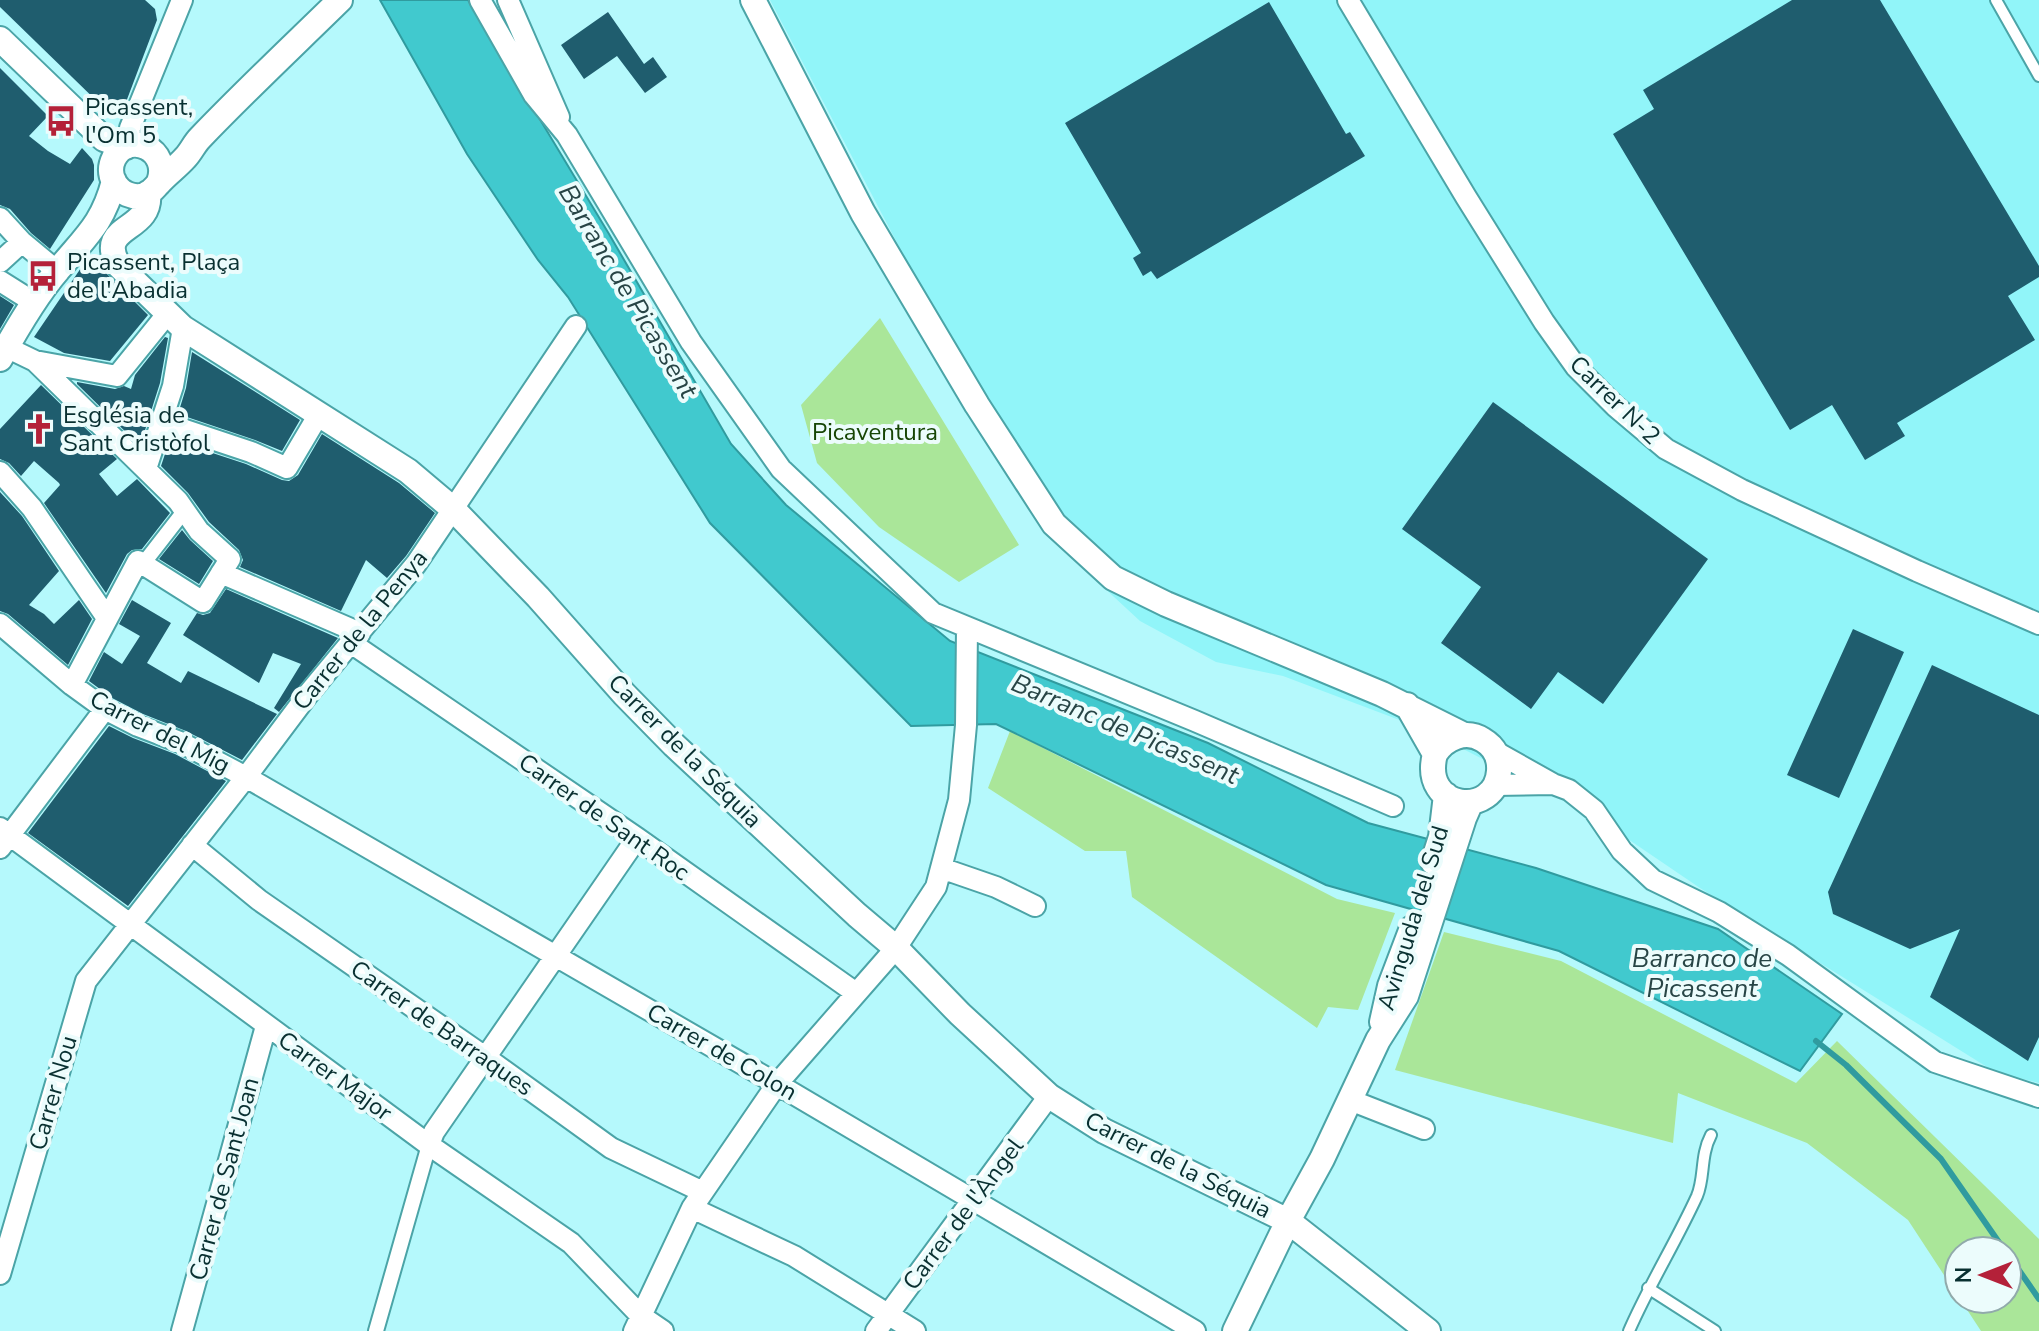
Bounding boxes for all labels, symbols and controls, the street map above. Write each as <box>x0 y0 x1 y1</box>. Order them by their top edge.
place label: Picassent, l'Om 5 <box>85 91 193 151</box>
bus stop icon: Picassent, l'Om 5 <box>44 104 78 138</box>
water label: Barranc de Picassent <box>550 178 706 405</box>
place label: Picassent, Plaça de l'Abadia <box>67 246 240 306</box>
bus stop icon: Picassent, Plaça de l'Abadia <box>26 259 60 293</box>
street label: Carrer N-2 <box>1562 348 1668 452</box>
place label: Església de Sant Cristòfol <box>63 399 210 459</box>
church icon: Església de Sant Cristòfol <box>22 412 56 446</box>
park label: Picaventura <box>812 416 938 448</box>
street label: Carrer de la Penya <box>285 543 435 717</box>
water label: Barranc de Picassent <box>1006 665 1245 793</box>
street label: Carrer de la Séquia <box>601 667 769 835</box>
street label: Carrer del Mig <box>84 683 236 781</box>
street label: Carrer de Sant Roc <box>512 746 696 888</box>
street label: Avinguda del Sud <box>1370 822 1456 1014</box>
water label: Barranco de Picassent <box>1632 941 1772 1006</box>
street label: Carrer de Barraques <box>344 953 540 1103</box>
street label: Carrer de Colon <box>641 996 803 1108</box>
street label: Carrer Major <box>271 1024 399 1129</box>
street label: Carrer Nou <box>21 1032 85 1154</box>
street label: Carrer de Sant Joan <box>181 1074 267 1284</box>
street label: Carrer de la Séquia <box>1079 1104 1277 1226</box>
street label: Carrer de l'Àngel <box>895 1131 1031 1297</box>
north arrow <box>1943 1235 2023 1315</box>
text: N <box>1949 1267 1979 1283</box>

